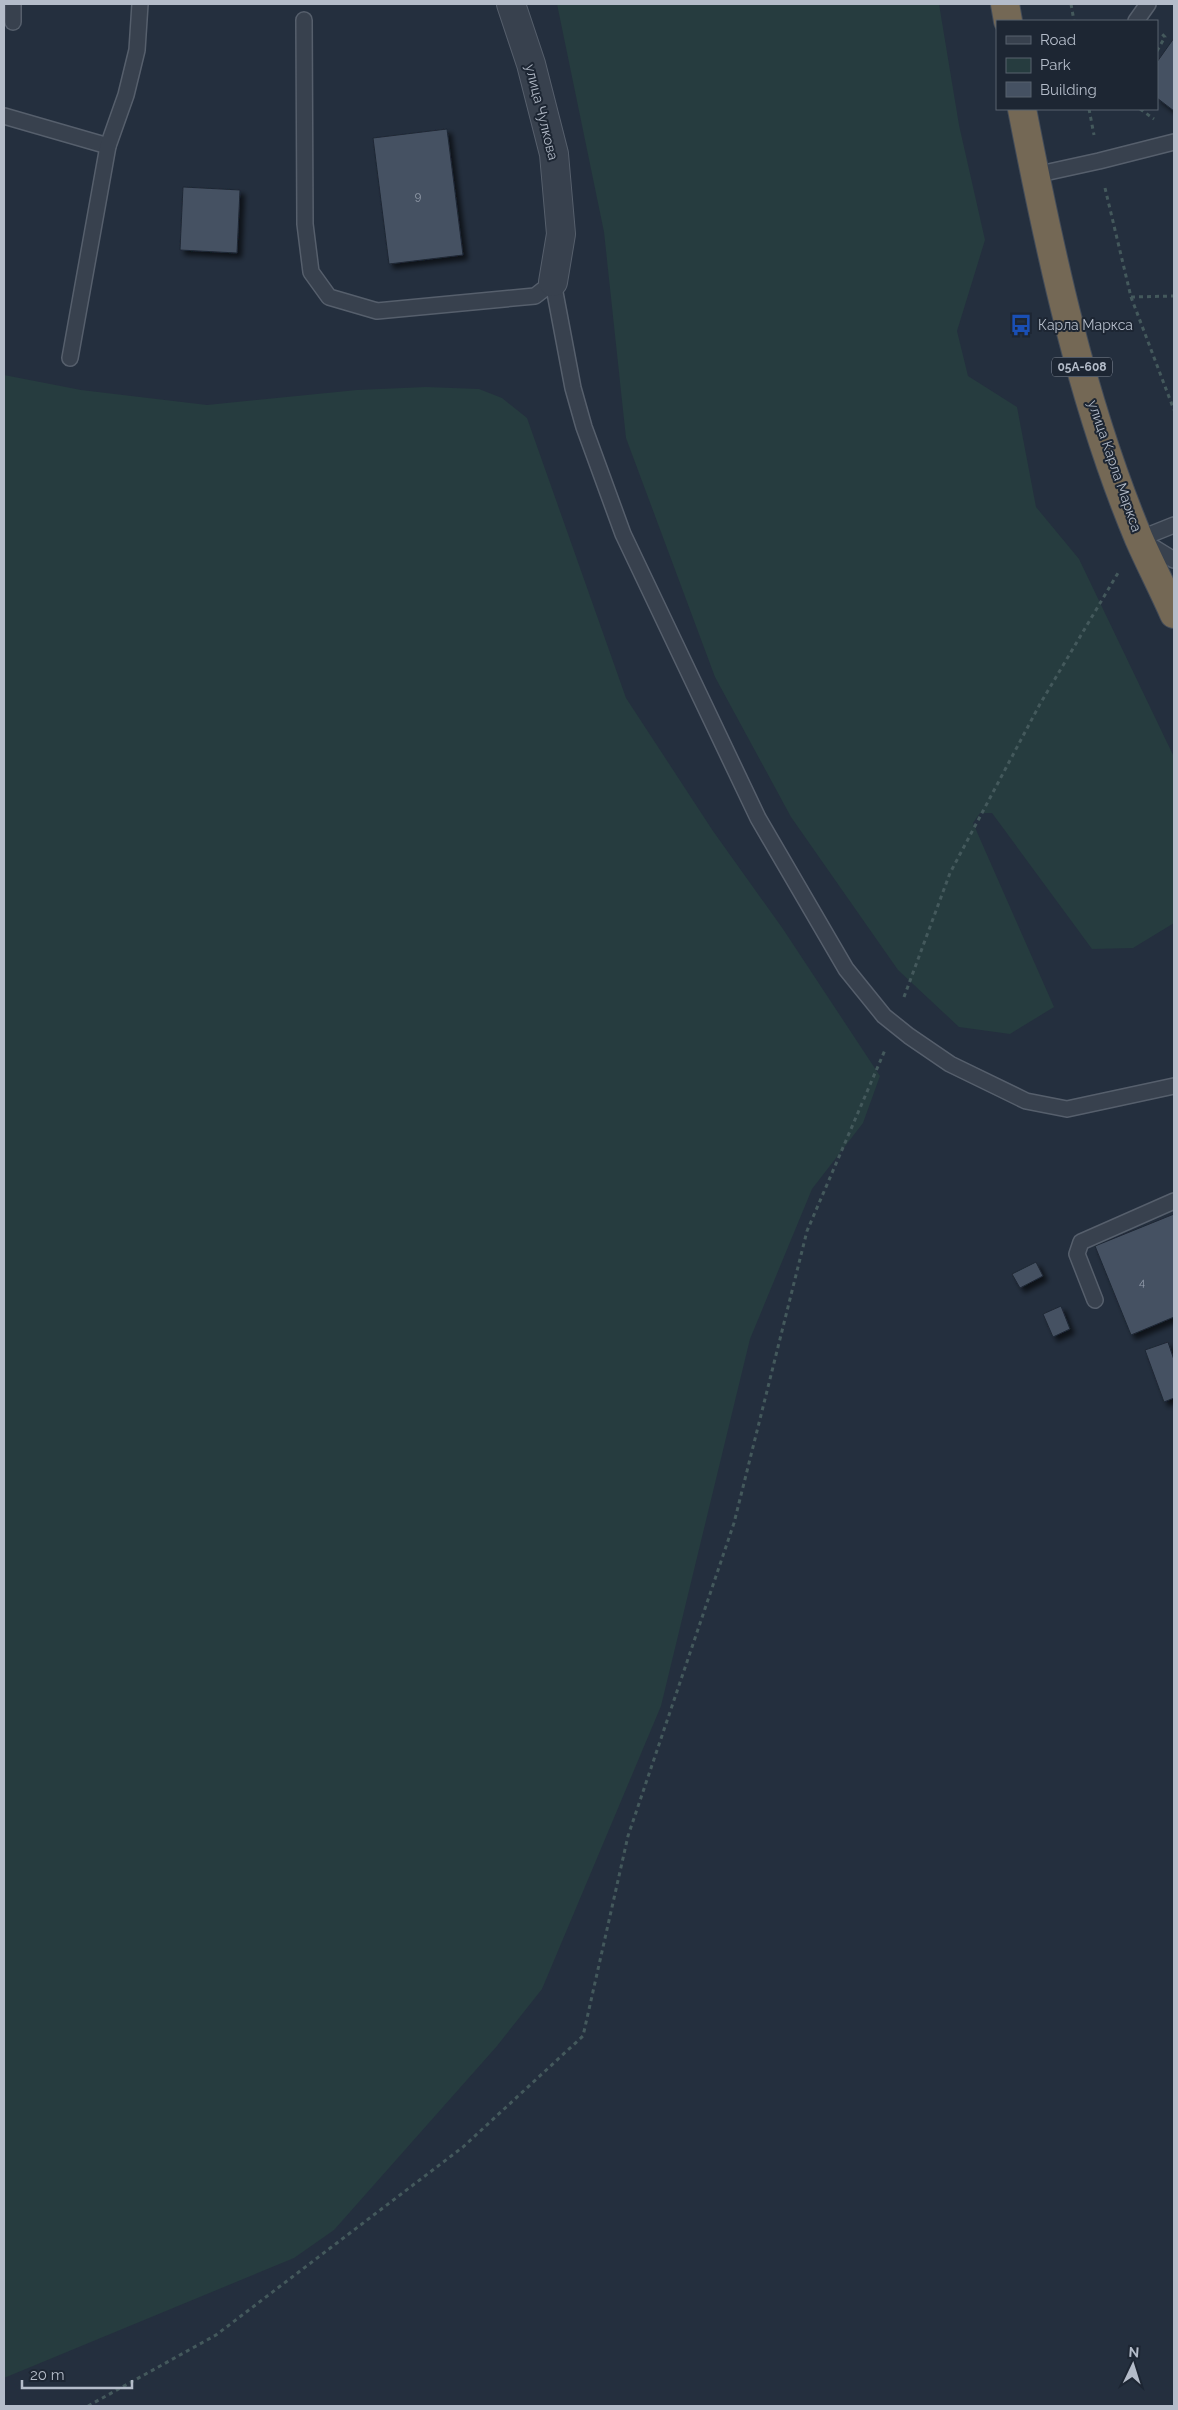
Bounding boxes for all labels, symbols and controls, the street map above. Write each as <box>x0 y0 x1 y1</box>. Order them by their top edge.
legend <box>996 20 1158 110</box>
text: Road <box>1040 31 1076 49</box>
text: Park <box>1040 56 1071 74</box>
street label: улица Чулкова <box>522 62 562 162</box>
text: Building <box>1040 81 1097 99</box>
house number: 9 <box>415 190 421 203</box>
bus stop icon: Карла Маркса <box>1008 312 1034 338</box>
place label: Карла Маркса <box>1038 317 1133 333</box>
road number: 05А-608 <box>1052 358 1112 377</box>
street label: улица Карла Маркса <box>1085 398 1145 534</box>
house number: 4 <box>1139 1276 1145 1289</box>
north arrow <box>1108 2340 1158 2390</box>
text: N <box>1128 2344 1140 2360</box>
scale bar <box>22 2358 132 2390</box>
text: 20 m <box>30 2366 65 2384</box>

